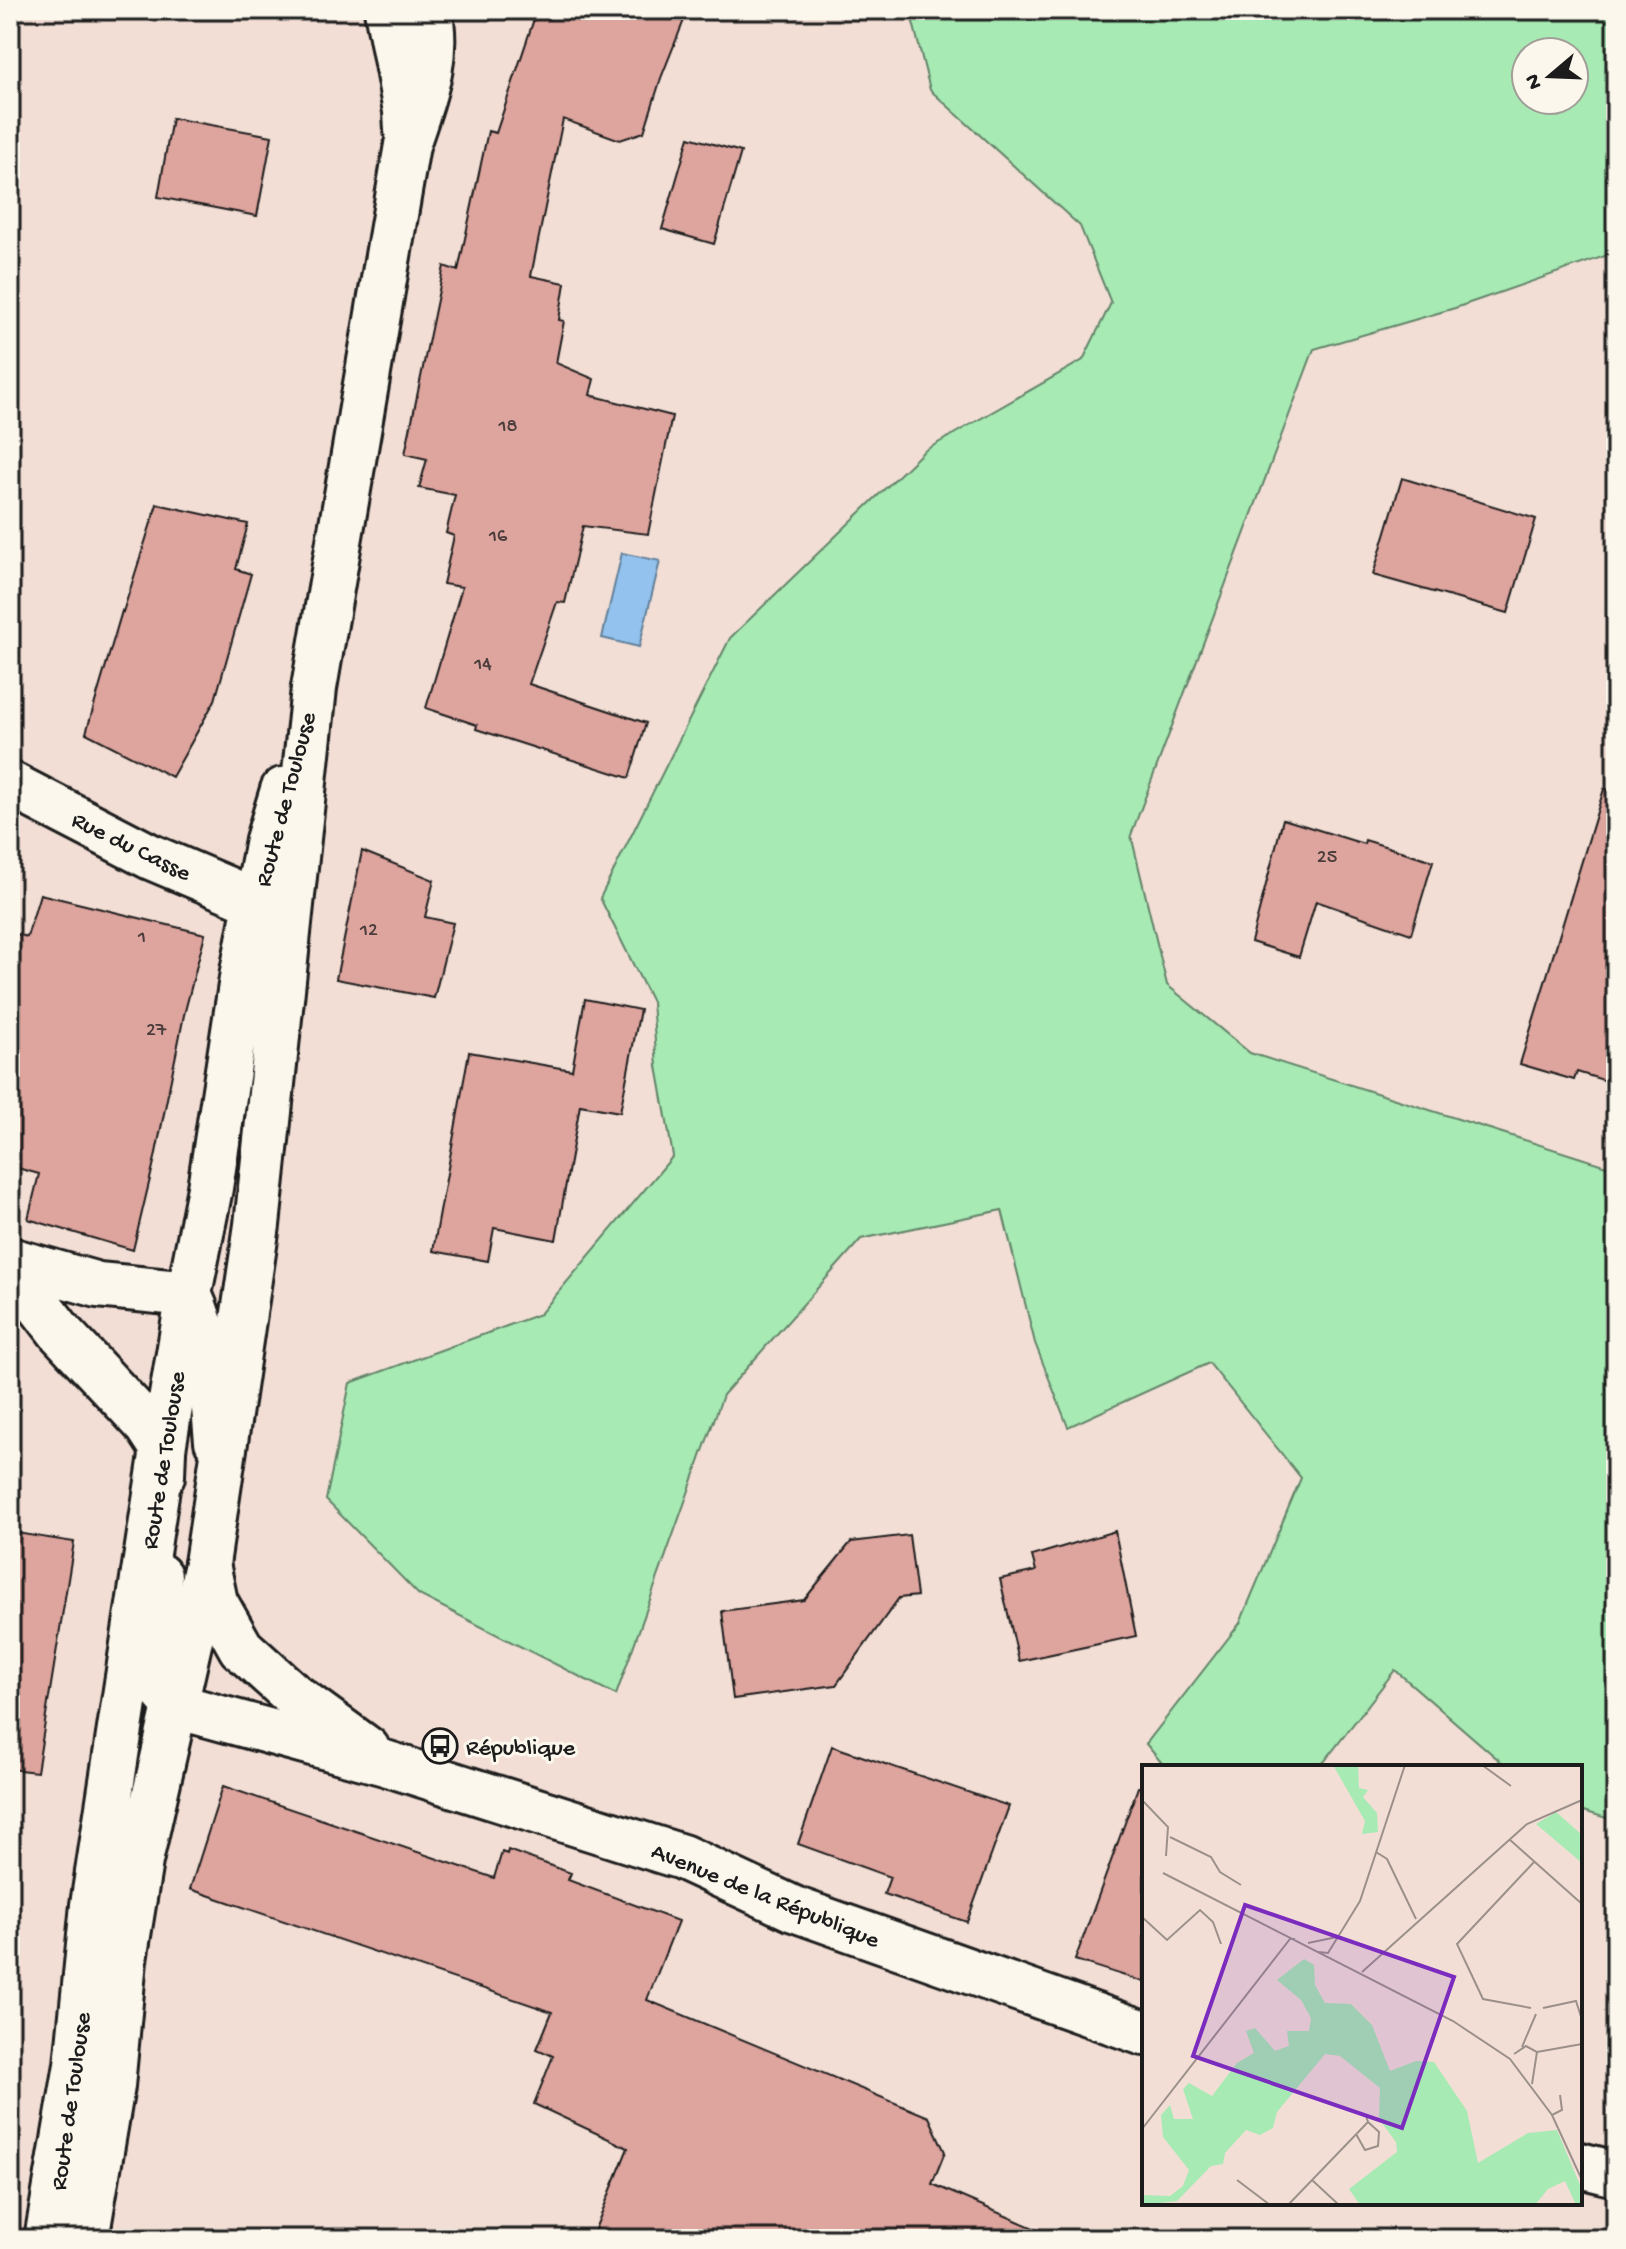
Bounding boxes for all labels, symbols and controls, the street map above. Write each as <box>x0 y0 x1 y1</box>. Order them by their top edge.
north arrow <box>1510 36 1590 116</box>
text: N <box>1520 70 1550 92</box>
house number: 18 <box>497 416 518 439</box>
house number: 16 <box>488 526 508 549</box>
house number: 14 <box>473 654 492 677</box>
street label: Route de Toulouse <box>250 709 325 890</box>
street label: Rue du Casse <box>66 807 195 890</box>
house number: 25 <box>1317 847 1337 870</box>
house number: 12 <box>359 920 378 943</box>
house number: 1 <box>137 927 146 950</box>
house number: 27 <box>146 1020 167 1043</box>
street label: Route de Toulouse <box>137 1369 194 1551</box>
bus stop icon: République <box>421 1727 459 1765</box>
place label: République <box>466 1735 576 1764</box>
inset map <box>1142 1765 1582 2205</box>
street label: Avenue de la République <box>646 1838 884 1957</box>
street label: Route de Toulouse <box>46 2010 99 2192</box>

